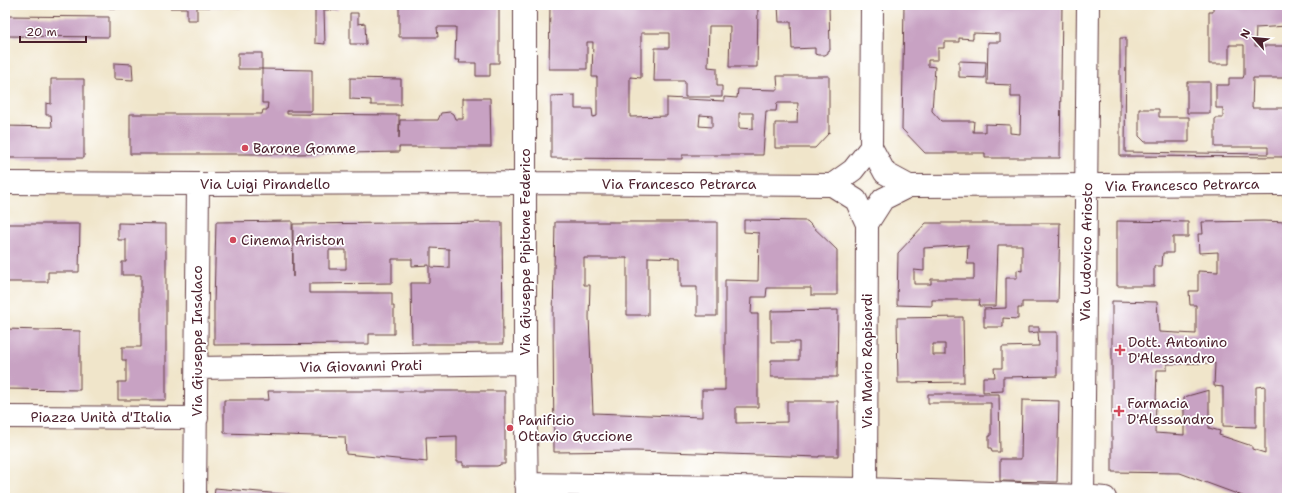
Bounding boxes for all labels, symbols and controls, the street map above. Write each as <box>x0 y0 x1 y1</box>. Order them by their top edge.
scale bar <box>20 18 86 44</box>
north arrow <box>1234 18 1274 58</box>
text: 20 m <box>26 24 57 40</box>
text: N <box>1237 26 1254 41</box>
place label: Barone Gomme <box>253 139 356 157</box>
marker: Barone Gomme <box>240 143 250 153</box>
street label: Via Giuseppe Pipitone Federico <box>516 148 534 356</box>
street label: Via Luigi Pirandello <box>200 175 330 193</box>
street label: Via Francesco Petrarca <box>602 175 757 193</box>
street label: Via Francesco Petrarca <box>1104 175 1260 195</box>
street label: Via Ludovico Ariosto <box>1076 182 1096 322</box>
place label: Cinema Ariston <box>241 231 345 249</box>
marker: Cinema Ariston <box>228 235 238 245</box>
street label: Via Giuseppe Insalaco <box>188 265 206 417</box>
street label: Via Mario Rapisardi <box>858 293 876 429</box>
place label: Dott. Antonino D'Alessandro <box>1128 333 1227 367</box>
marker: Dott. Antonino D'Alessandro <box>1115 345 1125 355</box>
street label: Via Giovanni Prati <box>299 356 423 376</box>
place label: Farmacia D'Alessandro <box>1127 394 1214 428</box>
marker: Farmacia D'Alessandro <box>1114 406 1124 416</box>
street label: Piazza Unità d'Italia <box>31 408 172 426</box>
place label: Panificio Ottavio Guccione <box>518 411 633 445</box>
marker: Panificio Ottavio Guccione <box>505 423 515 433</box>

